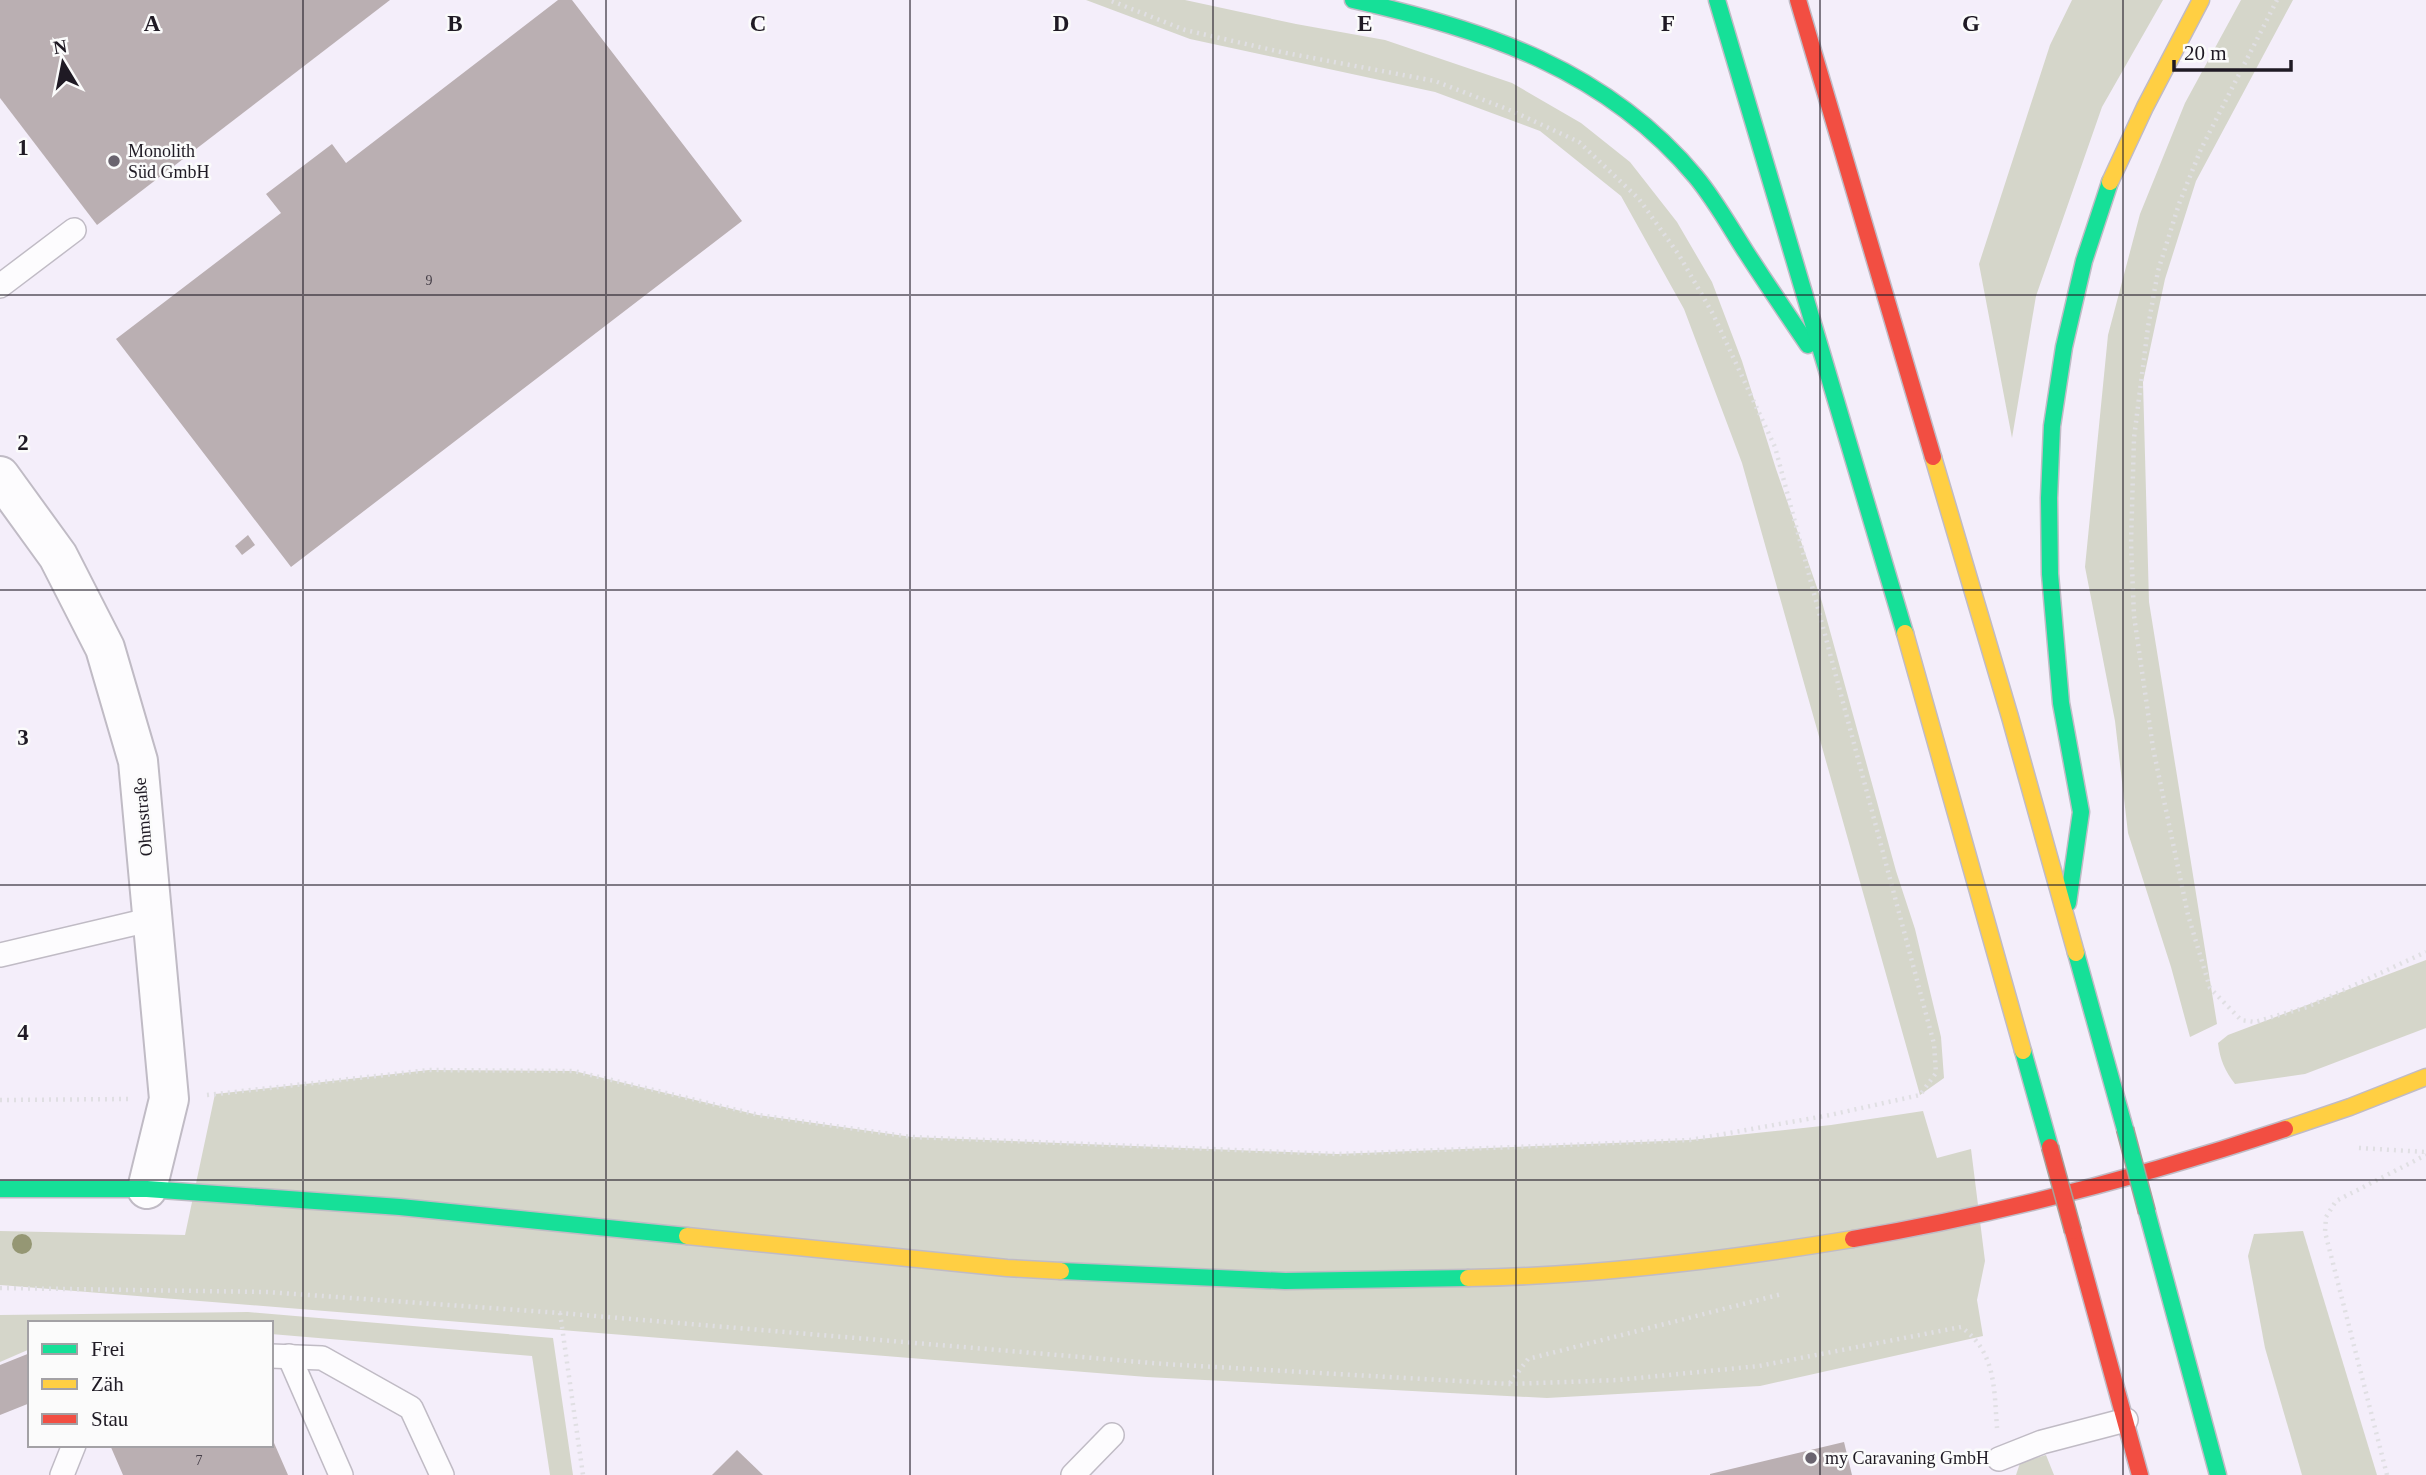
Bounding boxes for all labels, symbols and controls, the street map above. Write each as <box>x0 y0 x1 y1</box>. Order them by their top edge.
text: A <box>144 11 161 36</box>
text: B <box>447 11 463 36</box>
text: C <box>750 11 766 36</box>
text: D <box>1053 11 1069 36</box>
text: E <box>1357 11 1373 36</box>
text: F <box>1661 11 1675 36</box>
text: G <box>1962 11 1980 36</box>
north arrow <box>28 28 98 98</box>
scale bar <box>2174 28 2291 72</box>
text: N <box>52 35 69 58</box>
text: 20 m <box>2184 41 2227 65</box>
text: 1 <box>17 135 29 160</box>
place label: Monolith Süd GmbH <box>128 141 210 182</box>
marker: Monolith Süd GmbH <box>106 153 122 169</box>
house number: 9 <box>426 273 433 288</box>
text: 2 <box>17 430 29 455</box>
text: 3 <box>17 725 29 750</box>
street label: Ohmstraße <box>130 777 156 857</box>
text: 4 <box>17 1020 29 1045</box>
legend <box>28 1321 273 1447</box>
text: Frei <box>91 1337 125 1361</box>
text: Zäh <box>91 1372 124 1396</box>
text: Stau <box>91 1407 129 1431</box>
place label: my Caravaning GmbH <box>1825 1448 1989 1468</box>
marker: my Caravaning GmbH <box>1803 1450 1819 1466</box>
house number: 7 <box>196 1453 203 1468</box>

